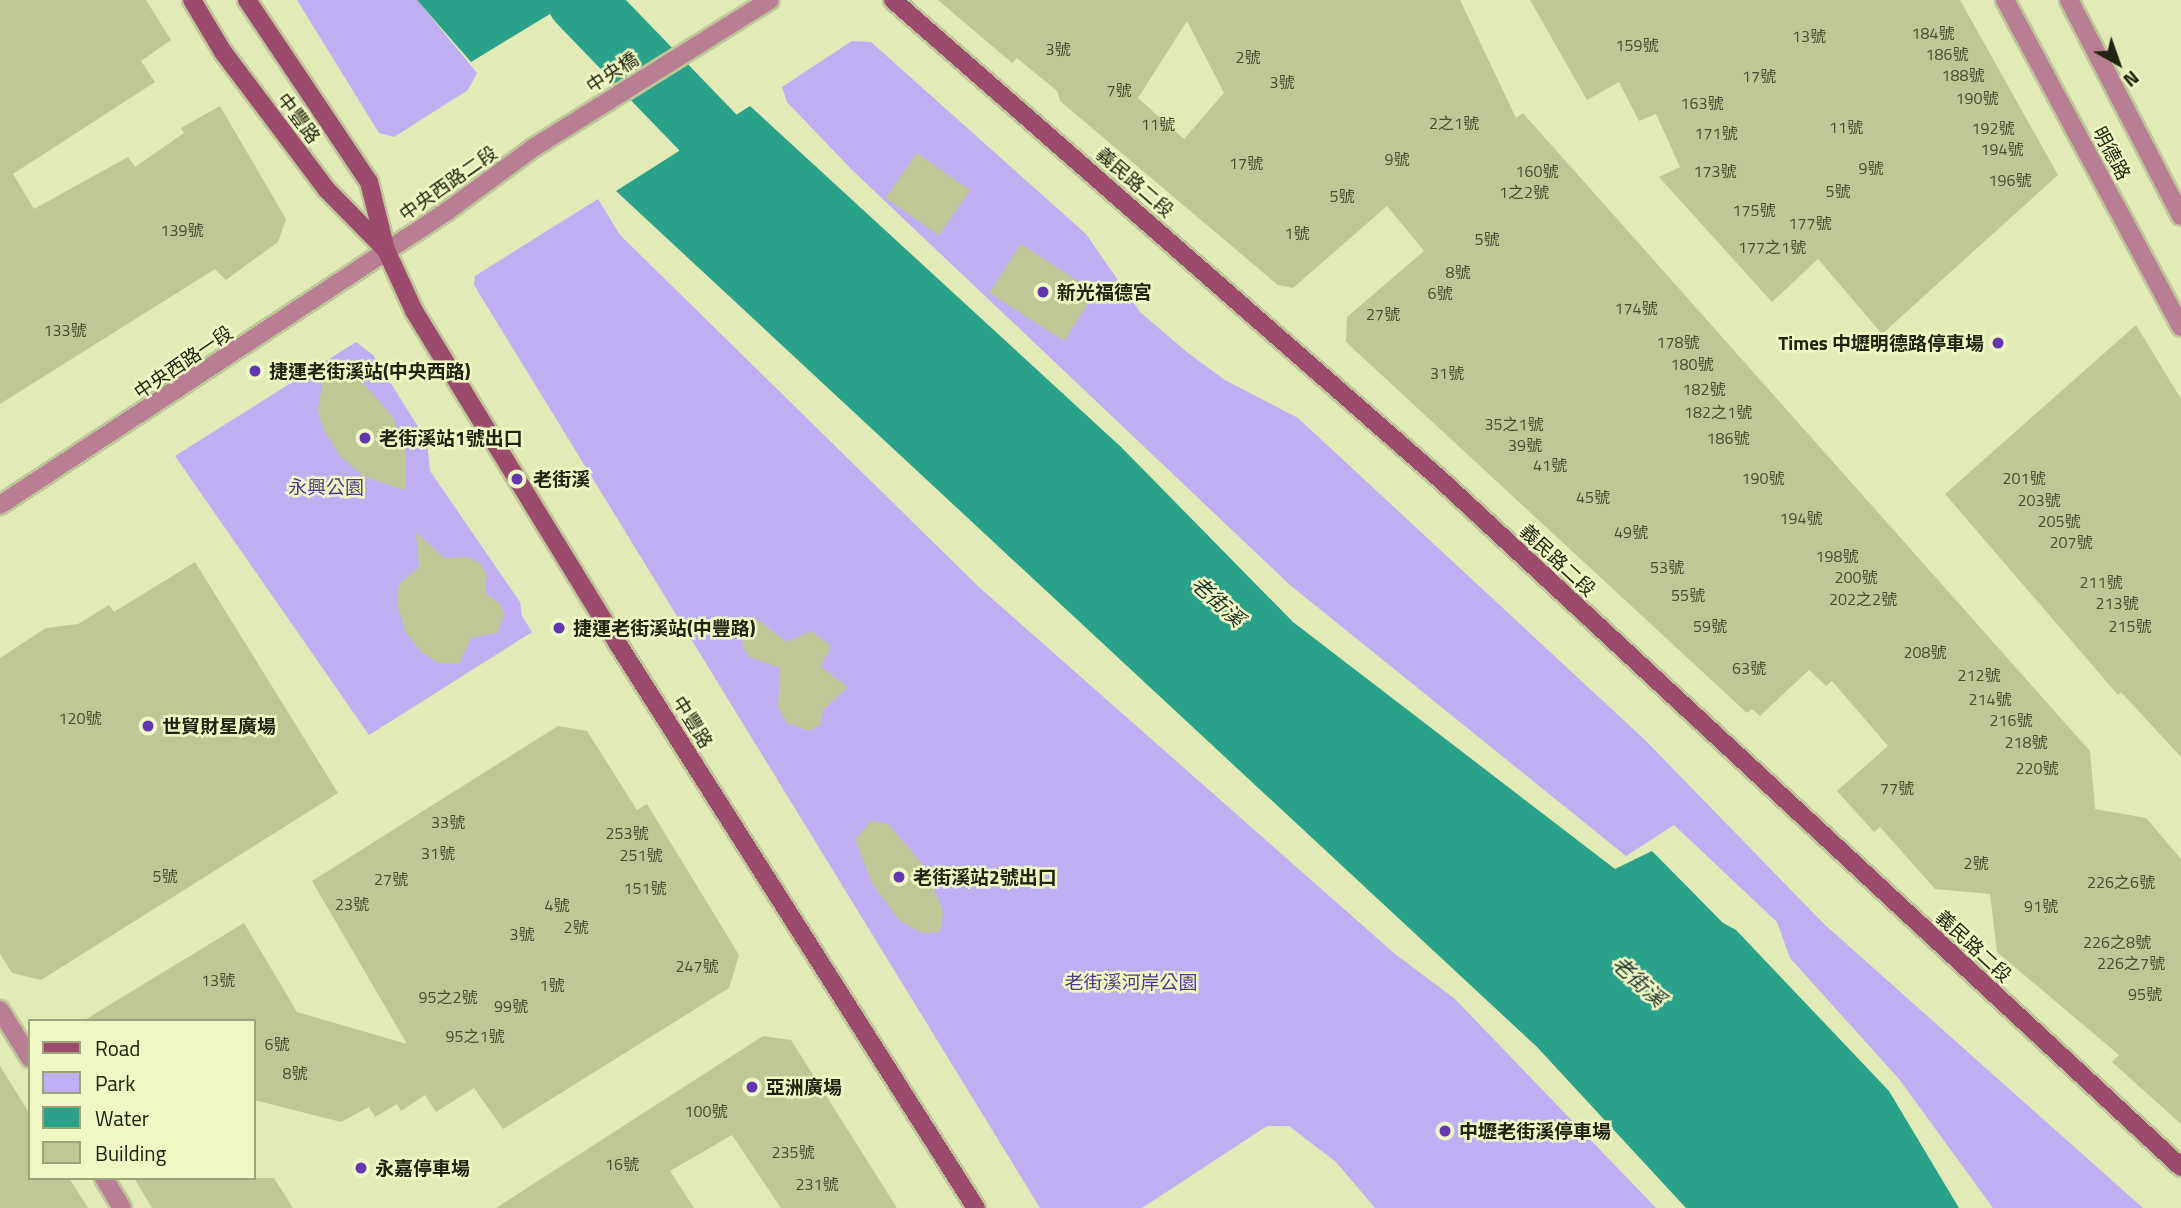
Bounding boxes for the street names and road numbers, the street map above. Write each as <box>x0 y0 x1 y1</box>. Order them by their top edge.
street label: 中央橋 <box>582 47 642 97</box>
street label: 中豐路 <box>273 88 325 148</box>
street label: 明德路 <box>2089 122 2135 184</box>
street label: 中央西路二段 <box>395 141 501 225</box>
street label: 義民路二段 <box>1092 142 1178 222</box>
street label: 中央西路一段 <box>129 321 237 403</box>
street label: 義民路二段 <box>1515 519 1601 601</box>
street label: 中豐路 <box>668 692 718 752</box>
street label: 義民路二段 <box>1931 905 2017 987</box>

